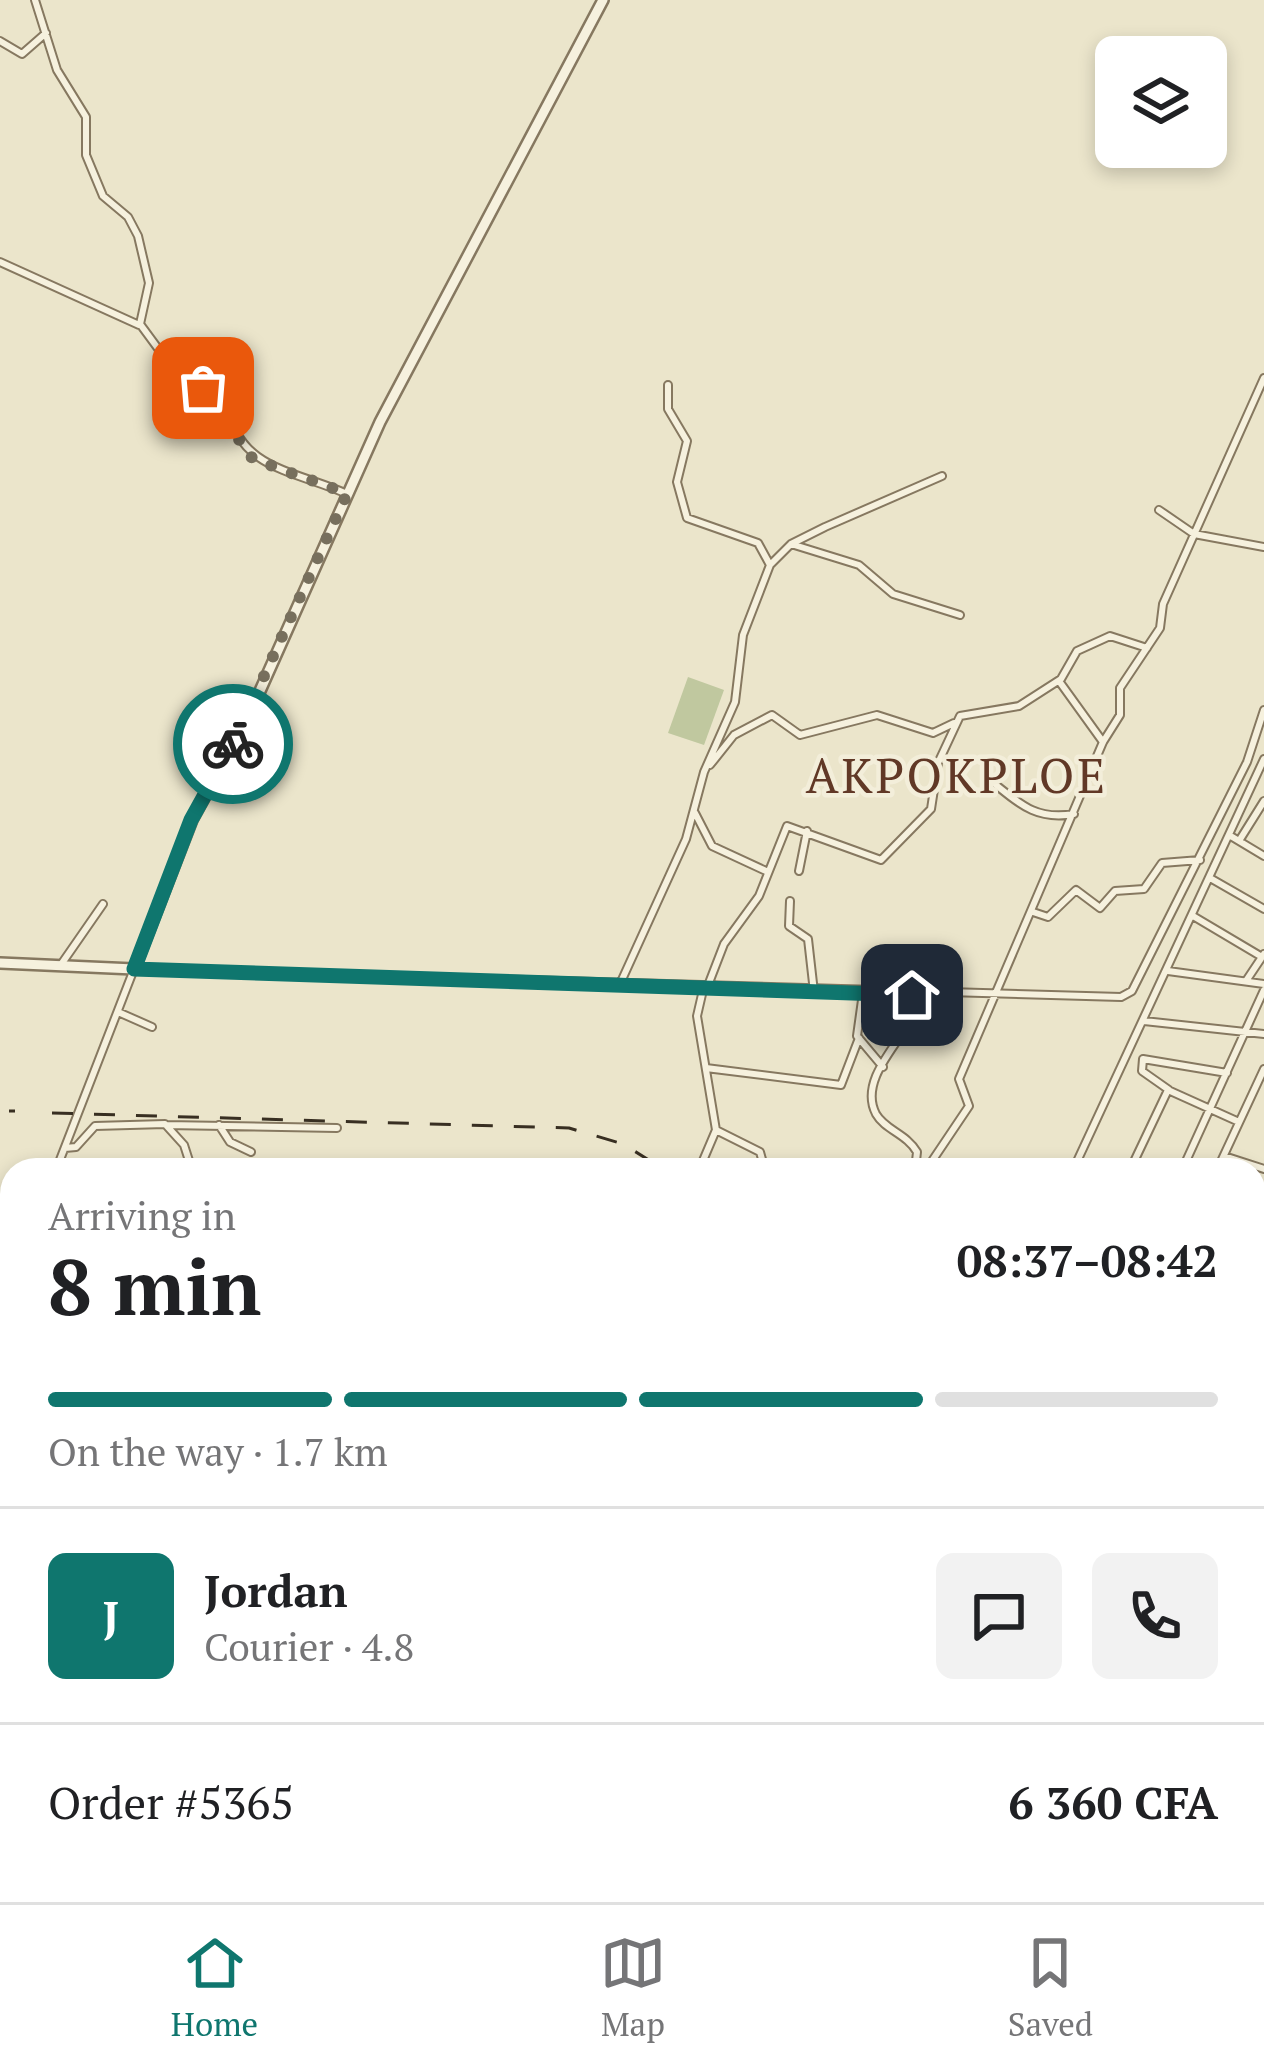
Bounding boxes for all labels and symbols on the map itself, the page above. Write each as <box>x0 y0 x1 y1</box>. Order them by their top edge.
pin <box>152 337 254 439</box>
courier <box>173 684 293 804</box>
district label: AKPOKPLOE <box>806 743 1108 807</box>
pin <box>861 944 963 1046</box>

